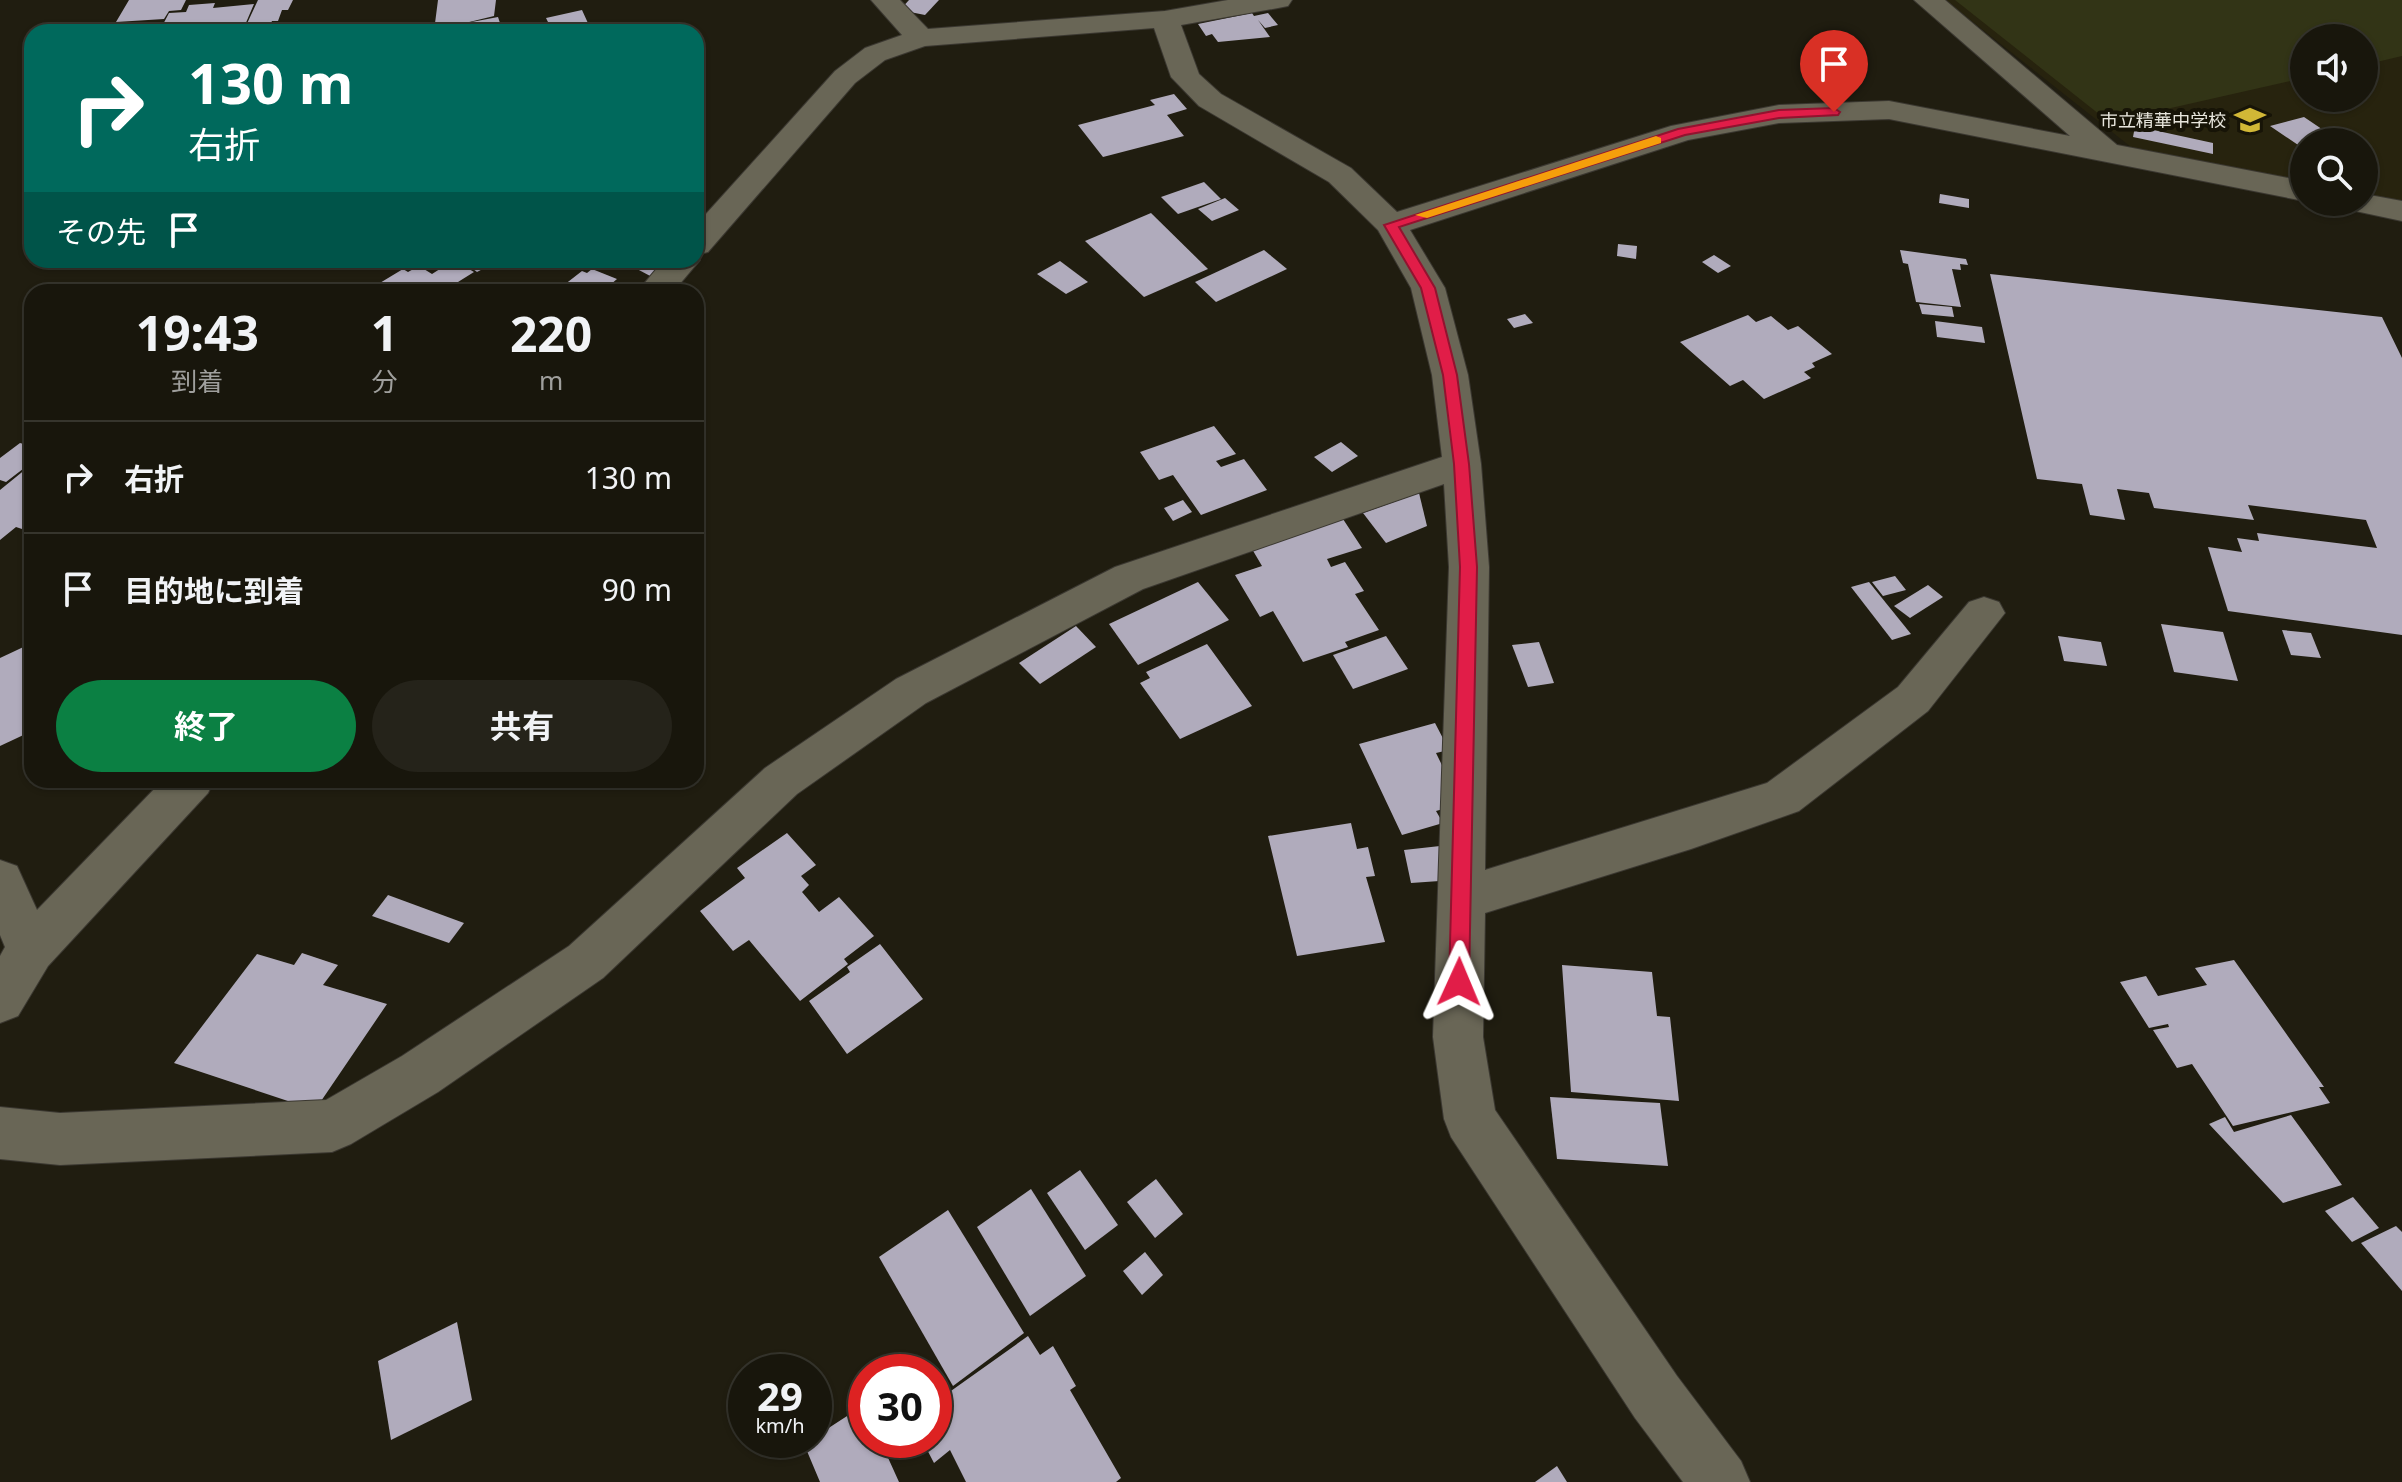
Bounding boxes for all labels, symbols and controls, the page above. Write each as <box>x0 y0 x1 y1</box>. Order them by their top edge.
map controls <box>2290 24 2378 216</box>
button: sound <box>2290 24 2378 112</box>
pin <box>1800 30 1868 112</box>
icon: arrive <box>1812 42 1856 86</box>
text: 130 m <box>188 44 353 120</box>
icon: right <box>56 56 160 160</box>
school or university icon: 市立精華中学校 <box>2233 103 2267 137</box>
place label: 市立精華中学校 <box>2100 108 2226 132</box>
text: 右折 <box>188 120 260 169</box>
button: search <box>2290 128 2378 216</box>
icon: arrive <box>162 208 206 252</box>
text: その先 <box>56 211 146 252</box>
text: 19:43 <box>136 300 259 365</box>
text: 1 <box>371 300 398 365</box>
text: 220 <box>510 301 592 366</box>
text: m <box>539 362 563 398</box>
text: 到着 <box>171 363 223 399</box>
text: 分 <box>371 363 397 399</box>
icon: right <box>56 455 100 499</box>
text: 130 m <box>585 457 672 498</box>
text: 右折 <box>124 458 184 499</box>
icon: arrive <box>56 567 100 611</box>
text: 90 m <box>602 569 672 610</box>
text: 目的地に到着 <box>124 570 304 611</box>
button: 終了 <box>56 680 356 772</box>
button: 共有 <box>372 680 672 772</box>
position arrow <box>1417 940 1501 1024</box>
speed limit sign: 30 <box>848 1354 952 1458</box>
text: 29 <box>757 1368 803 1423</box>
text: km/h <box>755 1412 805 1439</box>

